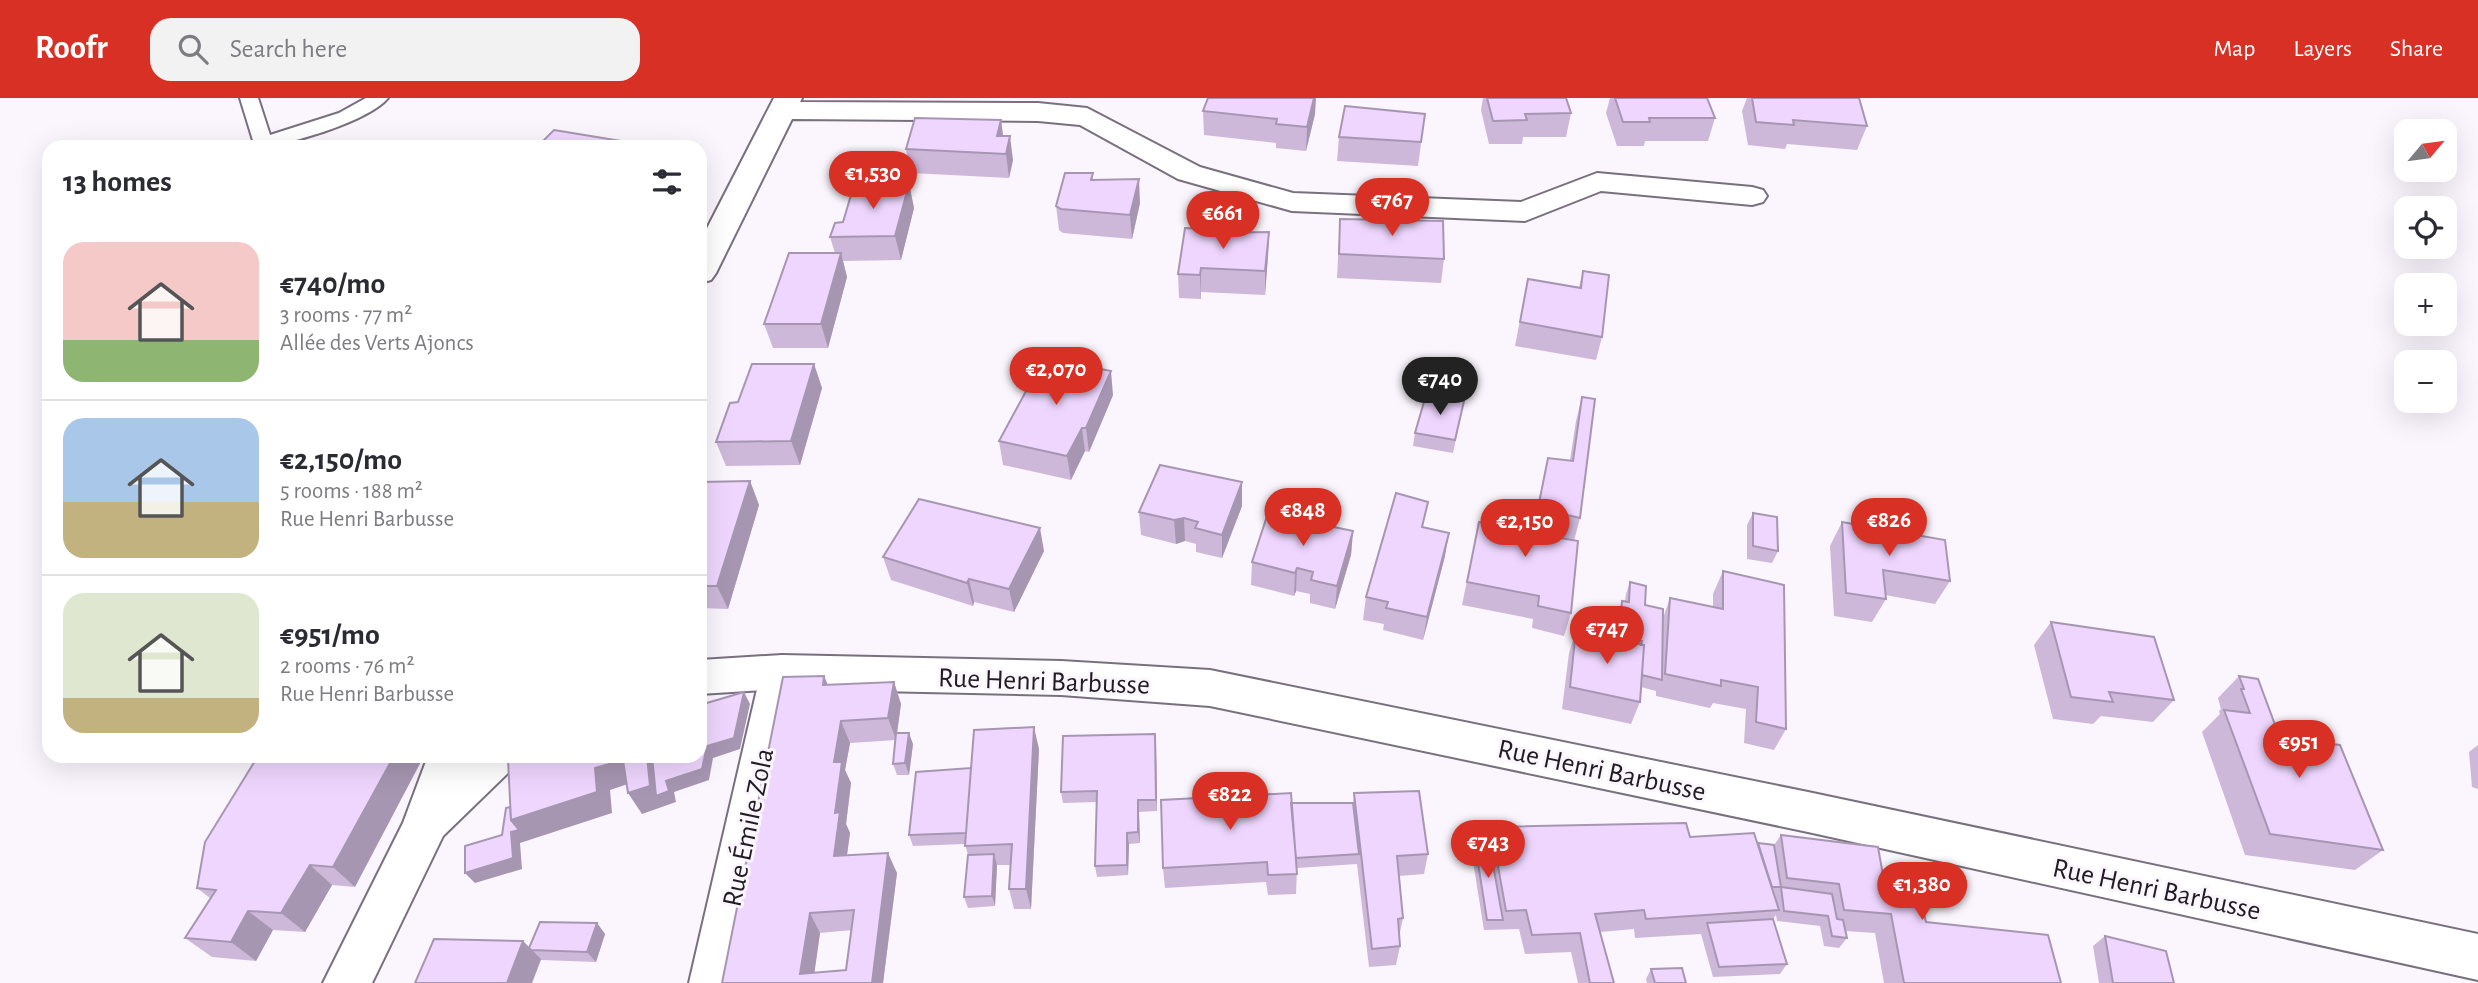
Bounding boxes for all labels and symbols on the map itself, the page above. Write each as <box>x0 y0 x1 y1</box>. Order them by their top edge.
north arrow <box>2394 119 2457 182</box>
pin: €1,530 <box>816 152 930 211</box>
pin: €767 <box>1351 178 1433 238</box>
pin: €661 <box>1182 192 1264 251</box>
pin: €2,070 <box>999 348 1113 407</box>
pin: €740 <box>1399 358 1481 417</box>
pin: €848 <box>1262 489 1344 548</box>
pin: €826 <box>1848 498 1930 558</box>
pin: €2,150 <box>1468 500 1582 559</box>
pin: €747 <box>1566 606 1648 666</box>
street label: Rue Henri Barbusse <box>938 664 1150 700</box>
pin: €951 <box>2258 720 2340 780</box>
street label: Rue Henri Barbusse <box>1495 735 1708 807</box>
street label: Rue Émile Zola <box>716 745 779 909</box>
pin: €822 <box>1189 772 1271 832</box>
pin: €743 <box>1447 820 1529 880</box>
street label: Rue Henri Barbusse <box>2050 854 2263 926</box>
pin: €1,380 <box>1865 862 1979 922</box>

